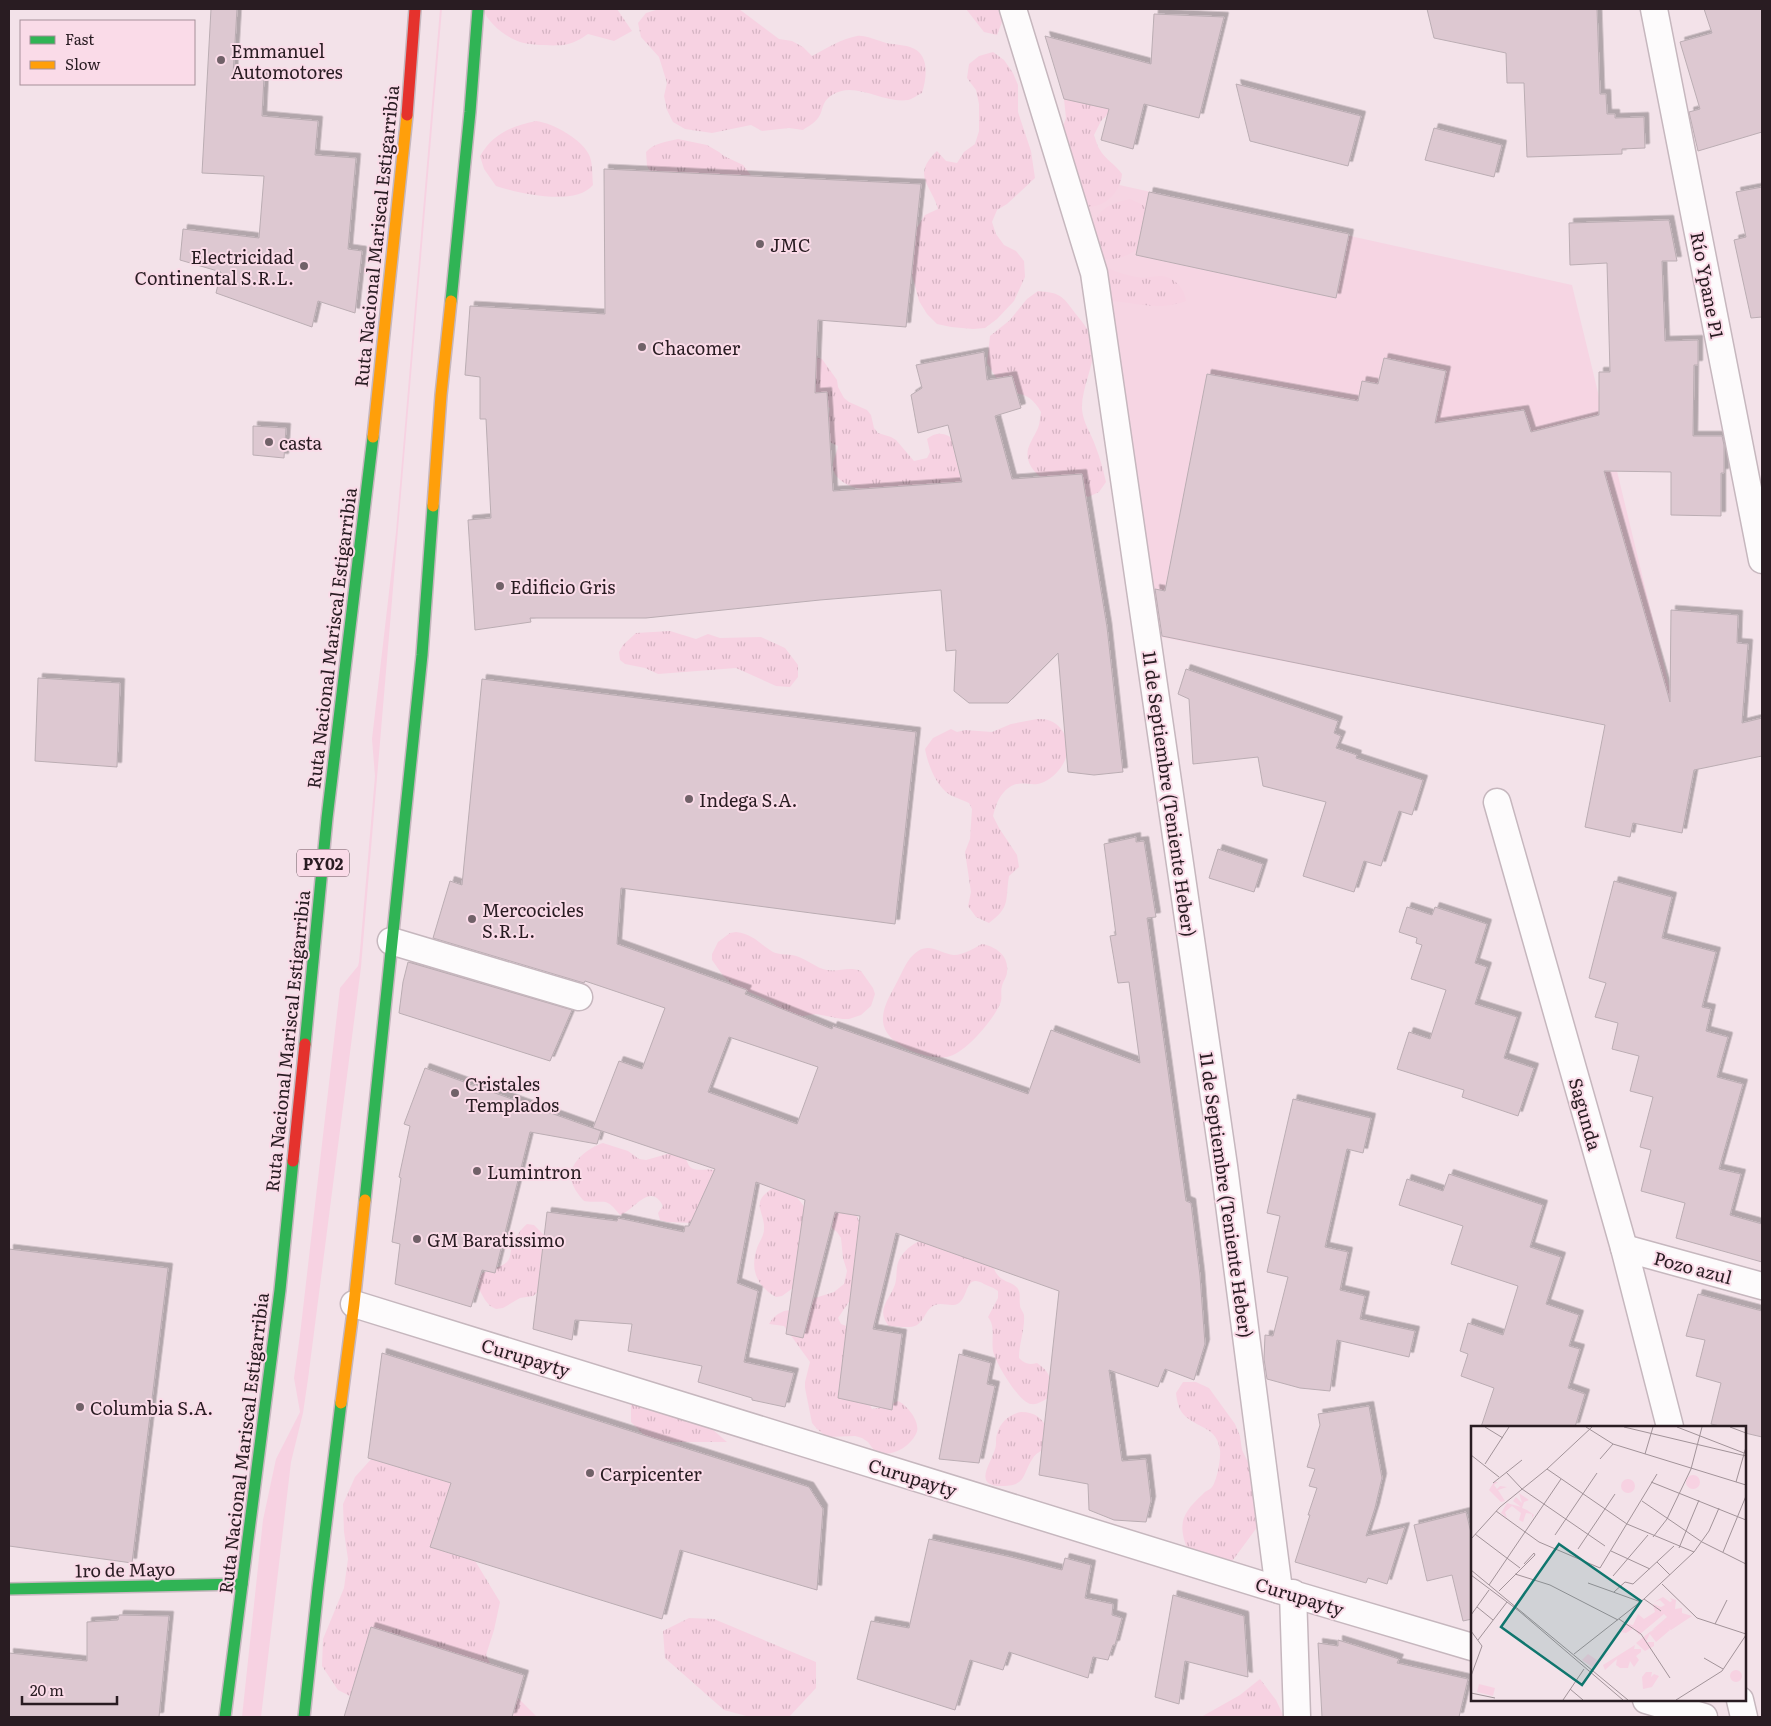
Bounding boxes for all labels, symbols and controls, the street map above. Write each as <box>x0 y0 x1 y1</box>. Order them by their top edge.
legend <box>20 20 195 85</box>
text: Fast <box>65 27 94 50</box>
place label: Emmanuel Automotores <box>231 37 343 85</box>
text: Slow <box>65 52 100 75</box>
marker: Emmanuel Automotores <box>215 54 227 66</box>
street label: Ruta Nacional Mariscal Estigarribia <box>347 83 405 388</box>
street label: Río Ypane P1 <box>1684 229 1732 341</box>
place label: JMC <box>770 231 810 258</box>
marker: JMC <box>754 238 766 250</box>
place label: Electricidad Continental S.R.L. <box>134 243 294 291</box>
marker: Electricidad Continental S.R.L. <box>298 260 310 272</box>
place label: Chacomer <box>652 334 741 361</box>
marker: Chacomer <box>636 341 648 353</box>
place label: casta <box>279 429 323 456</box>
marker: casta <box>263 436 275 448</box>
street label: Ruta Nacional Mariscal Estigarribia <box>299 486 363 790</box>
place label: Edificio Gris <box>510 573 615 600</box>
marker: Edificio Gris <box>494 580 506 592</box>
street label: 11 de Septiembre (Teniente Heber) <box>1137 649 1203 939</box>
place label: Indega S.A. <box>699 786 798 813</box>
marker: Indega S.A. <box>683 793 695 805</box>
road number: PY02 <box>297 850 349 876</box>
street label: Ruta Nacional Mariscal Estigarribia <box>258 888 316 1193</box>
place label: Mercocicles S.R.L. <box>482 896 584 944</box>
marker: Mercocicles S.R.L. <box>466 913 478 925</box>
street label: 11 de Septiembre (Teniente Heber) <box>1194 1050 1260 1340</box>
place label: Cristales Templados <box>465 1070 559 1118</box>
street label: Sagunda <box>1563 1075 1609 1154</box>
marker: Cristales Templados <box>449 1087 461 1099</box>
place label: Lumintron <box>487 1158 582 1185</box>
marker: Lumintron <box>471 1165 483 1177</box>
place label: GM Baratissimo <box>427 1226 565 1253</box>
marker: GM Baratissimo <box>411 1233 423 1245</box>
street label: Pozo azul <box>1651 1244 1735 1290</box>
street label: Ruta Nacional Mariscal Estigarribia <box>211 1291 275 1595</box>
street label: Curupayty <box>478 1331 574 1383</box>
place label: Columbia S.A. <box>90 1394 213 1421</box>
marker: Columbia S.A. <box>74 1401 86 1413</box>
inset map <box>1471 1426 1746 1701</box>
street label: Curupayty <box>865 1451 961 1503</box>
place label: Carpicenter <box>600 1460 702 1487</box>
marker: Carpicenter <box>584 1467 596 1479</box>
street label: 1ro de Mayo <box>75 1555 175 1583</box>
street label: Curupayty <box>1252 1570 1348 1622</box>
scale bar <box>22 1674 118 1706</box>
text: 20 m <box>30 1678 64 1701</box>

